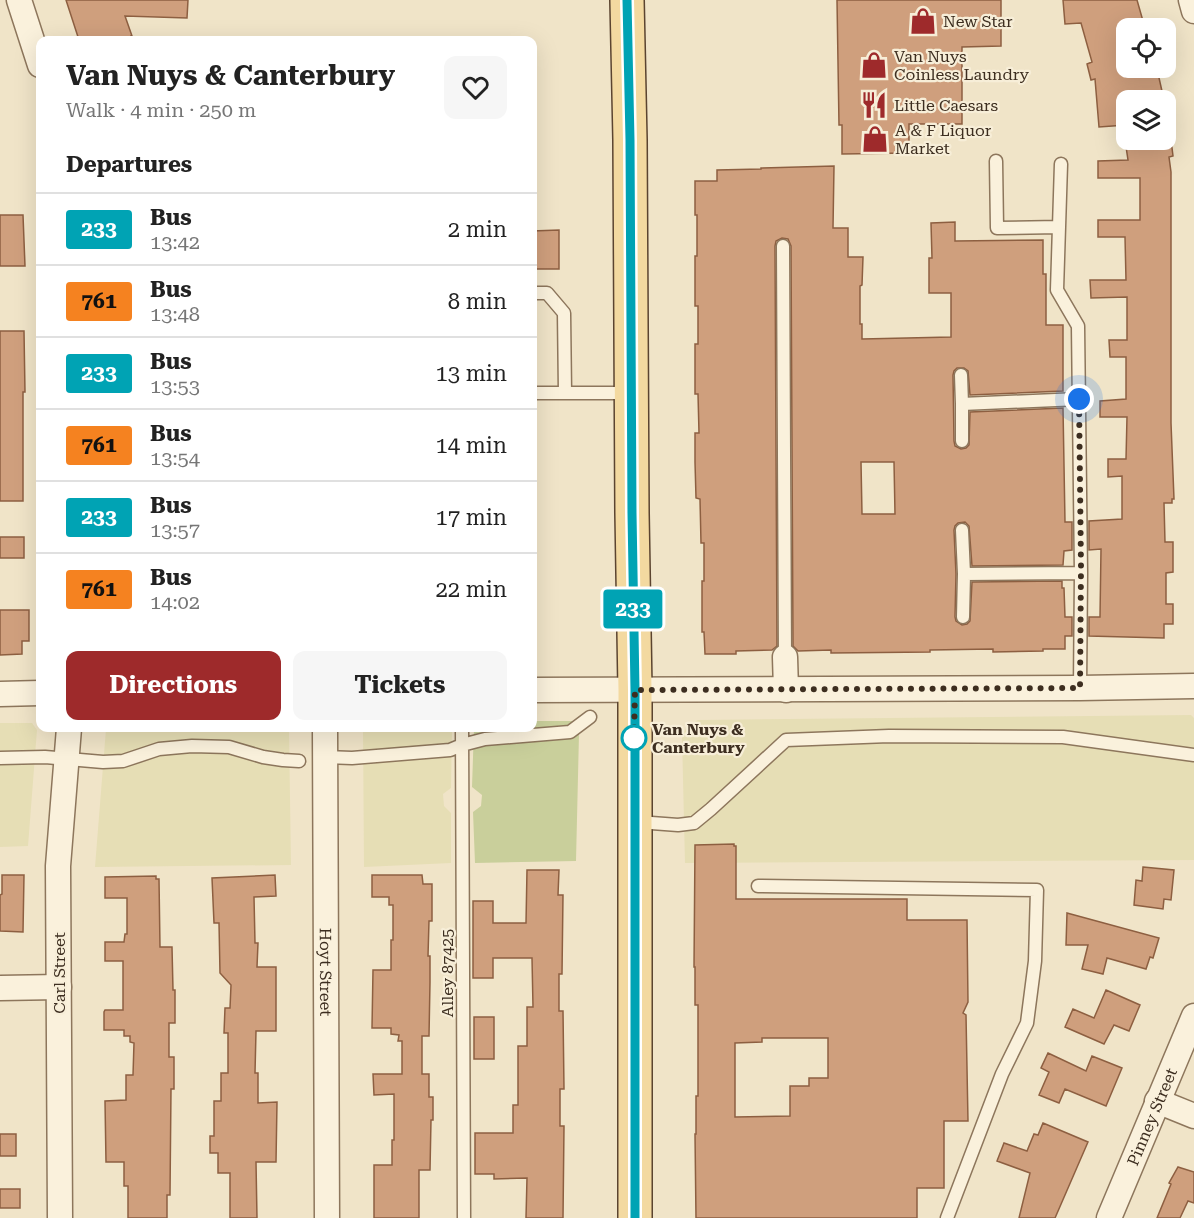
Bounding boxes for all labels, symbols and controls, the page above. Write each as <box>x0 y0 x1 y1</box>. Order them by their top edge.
shop icon: New Star <box>908 6 938 36</box>
place label: New Star <box>943 12 1013 31</box>
map controls <box>1116 18 1176 150</box>
button: locate <box>1116 18 1176 78</box>
place label: Van Nuys Coinless Laundry <box>894 47 1030 84</box>
shop icon: Van Nuys Coinless Laundry <box>859 50 889 80</box>
button: heart <box>444 56 507 119</box>
text: Van Nuys & Canterbury <box>66 59 395 92</box>
restaurant icon: Little Caesars <box>859 90 889 120</box>
button: layers <box>1116 90 1176 150</box>
place label: Little Caesars <box>894 96 998 115</box>
text: Walk · 4 min · 250 m <box>66 98 256 122</box>
place label: A & F Liquor Market <box>895 121 992 158</box>
shop icon: A & F Liquor Market <box>860 124 890 154</box>
text: Departures <box>66 152 192 177</box>
text: Bus <box>150 205 192 230</box>
text: 233 <box>81 217 117 241</box>
text: 2 min <box>448 217 507 242</box>
text: 13:42 <box>150 230 200 254</box>
text: Bus <box>150 277 192 302</box>
text: 761 <box>81 289 117 313</box>
text: 8 min <box>448 289 507 314</box>
text: 13:48 <box>150 302 200 326</box>
text: Bus <box>150 349 192 374</box>
text: 233 <box>81 361 117 385</box>
text: 13 min <box>436 361 507 386</box>
text: 13:53 <box>150 374 200 398</box>
your location <box>1064 384 1094 414</box>
text: Bus <box>150 421 192 446</box>
text: 761 <box>81 433 117 457</box>
text: 14 min <box>436 433 507 458</box>
text: 13:54 <box>150 446 200 470</box>
text: Bus <box>150 493 192 518</box>
text: 233 <box>81 505 117 529</box>
text: 17 min <box>436 505 507 530</box>
text: 13:57 <box>150 518 200 542</box>
text: Bus <box>150 565 192 590</box>
text: 761 <box>81 577 117 601</box>
text: 22 min <box>436 577 507 602</box>
text: 14:02 <box>150 590 200 614</box>
line badge: 233 <box>598 590 668 628</box>
text: 233 <box>615 597 651 621</box>
button: Directions <box>66 651 281 720</box>
button: Tickets <box>293 651 507 720</box>
place label: Van Nuys & Canterbury <box>652 720 745 757</box>
marker: Van Nuys & Canterbury <box>621 725 647 751</box>
street label: Hoyt Street <box>316 928 335 1016</box>
street label: Alley 87425 <box>438 929 457 1017</box>
street label: Carl Street <box>50 932 69 1014</box>
street label: Pinney Street <box>1123 1065 1181 1169</box>

